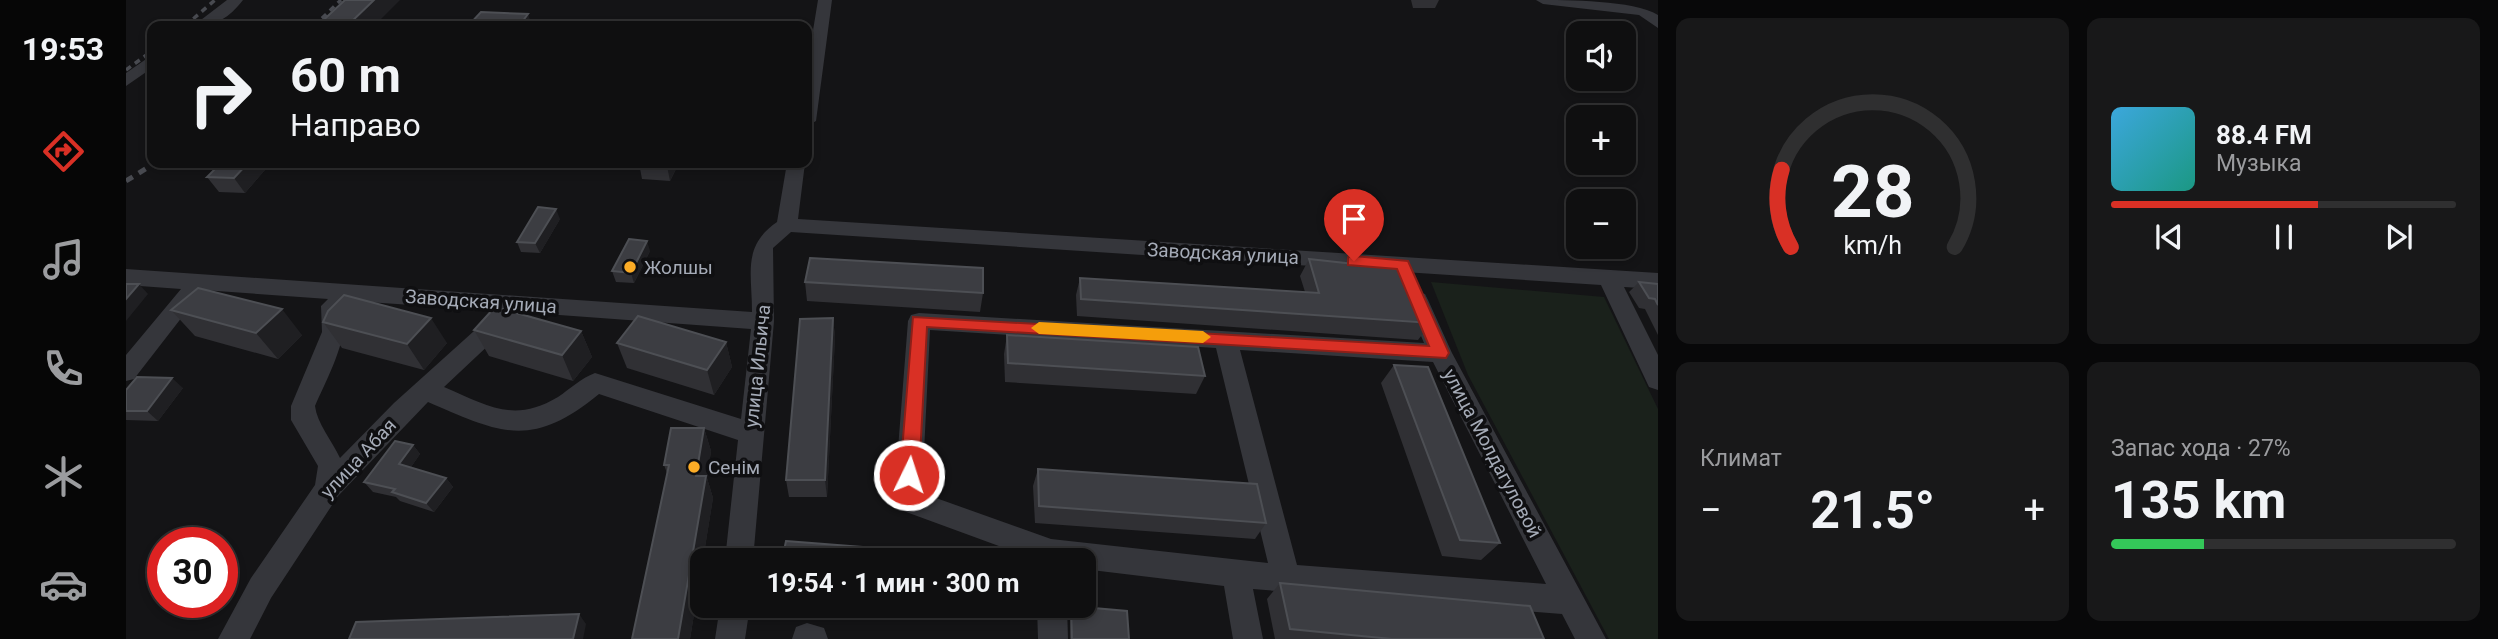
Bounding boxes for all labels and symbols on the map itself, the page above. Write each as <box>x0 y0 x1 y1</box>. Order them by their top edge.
pin <box>1324 189 1384 261</box>
street label: Заводская улица <box>1146 238 1299 269</box>
place label: Жолшы <box>644 256 713 279</box>
marker: Жолшы <box>622 259 638 275</box>
street label: Заводская улица <box>404 285 558 318</box>
street label: улица Ильича <box>740 303 775 429</box>
street label: улица Молдагуловой <box>1438 365 1547 542</box>
street label: улица Абая <box>316 414 401 503</box>
position arrow <box>872 438 946 512</box>
place label: Сенiм <box>708 456 760 479</box>
marker: Сенiм <box>686 459 702 475</box>
speed limit sign: 30 <box>147 527 238 618</box>

